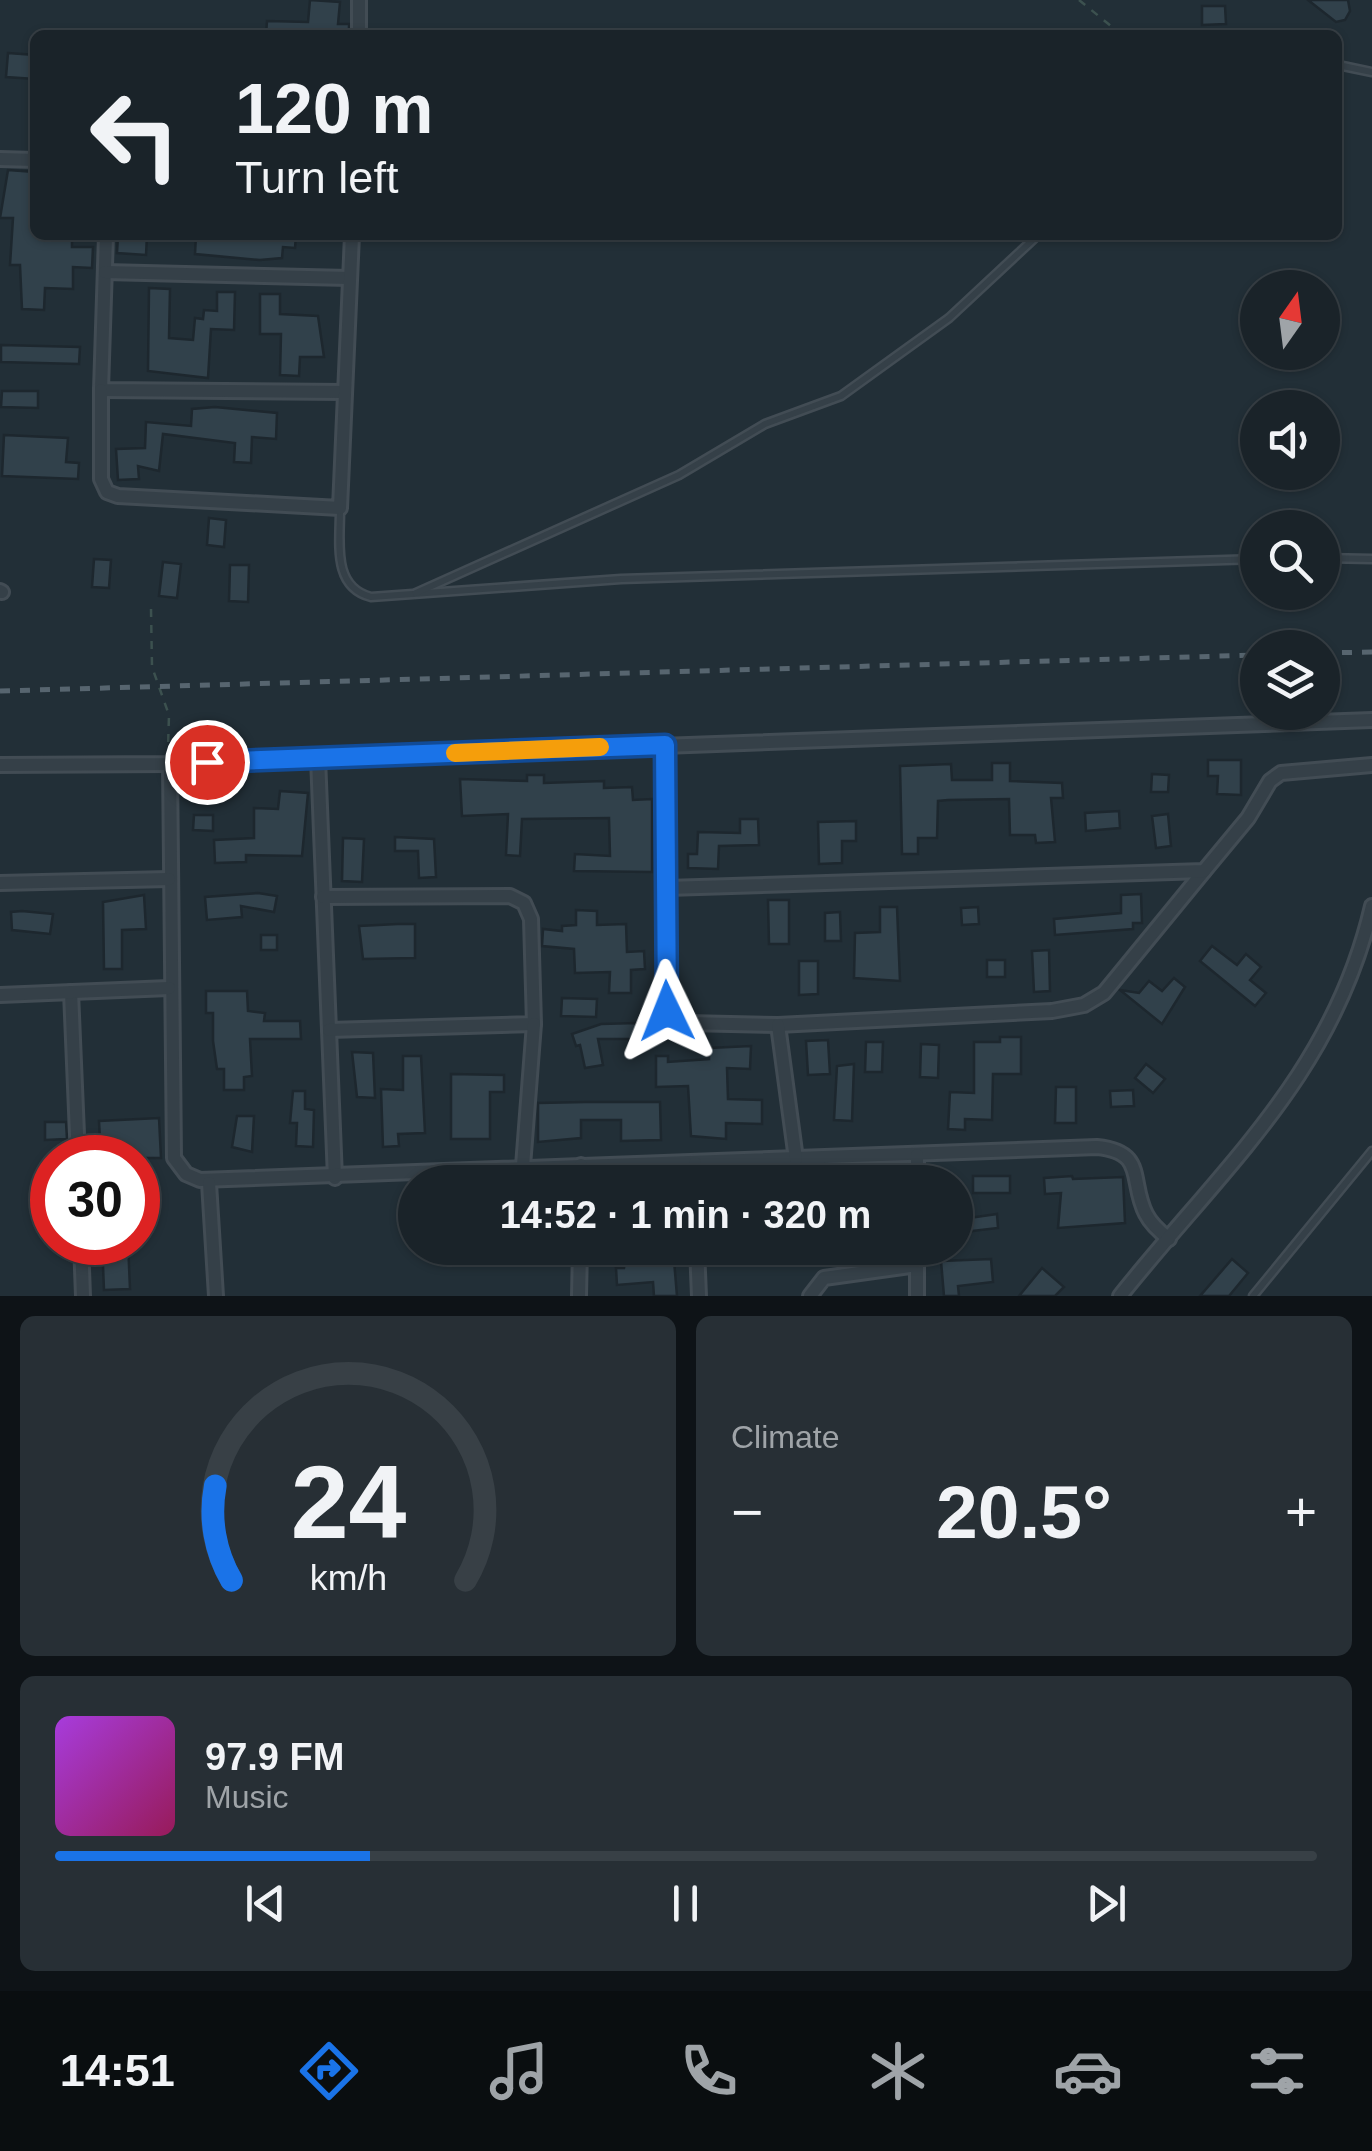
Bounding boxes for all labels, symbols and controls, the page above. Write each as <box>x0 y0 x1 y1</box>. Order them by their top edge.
icon: left <box>70 70 200 200</box>
text: 120 m <box>235 70 433 148</box>
text: Turn left <box>235 152 398 203</box>
north arrow <box>1240 270 1340 370</box>
map controls <box>1240 270 1340 730</box>
button: sound <box>1240 390 1340 490</box>
button: search <box>1240 510 1340 610</box>
button: layers <box>1240 630 1340 730</box>
pin <box>165 720 250 805</box>
icon: arrive <box>180 735 235 790</box>
position arrow <box>615 959 719 1063</box>
speed limit sign: 30 <box>30 1135 160 1265</box>
text: 14:52 · 1 min · 320 m <box>500 1194 871 1236</box>
text: Climate <box>731 1419 839 1455</box>
text: 24 <box>290 1444 406 1560</box>
text: 20.5° <box>936 1470 1112 1554</box>
text: − <box>731 1481 763 1543</box>
text: + <box>1285 1481 1317 1543</box>
text: km/h <box>309 1558 387 1598</box>
text: 97.9 FM <box>205 1736 344 1778</box>
text: Music <box>205 1779 289 1815</box>
icon: previous <box>238 1876 293 1931</box>
icon: pause <box>658 1876 713 1931</box>
icon: next <box>1079 1876 1134 1931</box>
icon: directions <box>294 2036 364 2106</box>
icon: music <box>484 2036 554 2106</box>
icon: phone <box>674 2036 744 2106</box>
icon: climate <box>863 2036 933 2106</box>
icon: car <box>1053 2036 1123 2106</box>
icon: filters <box>1242 2036 1312 2106</box>
text: 14:51 <box>60 2045 175 2096</box>

